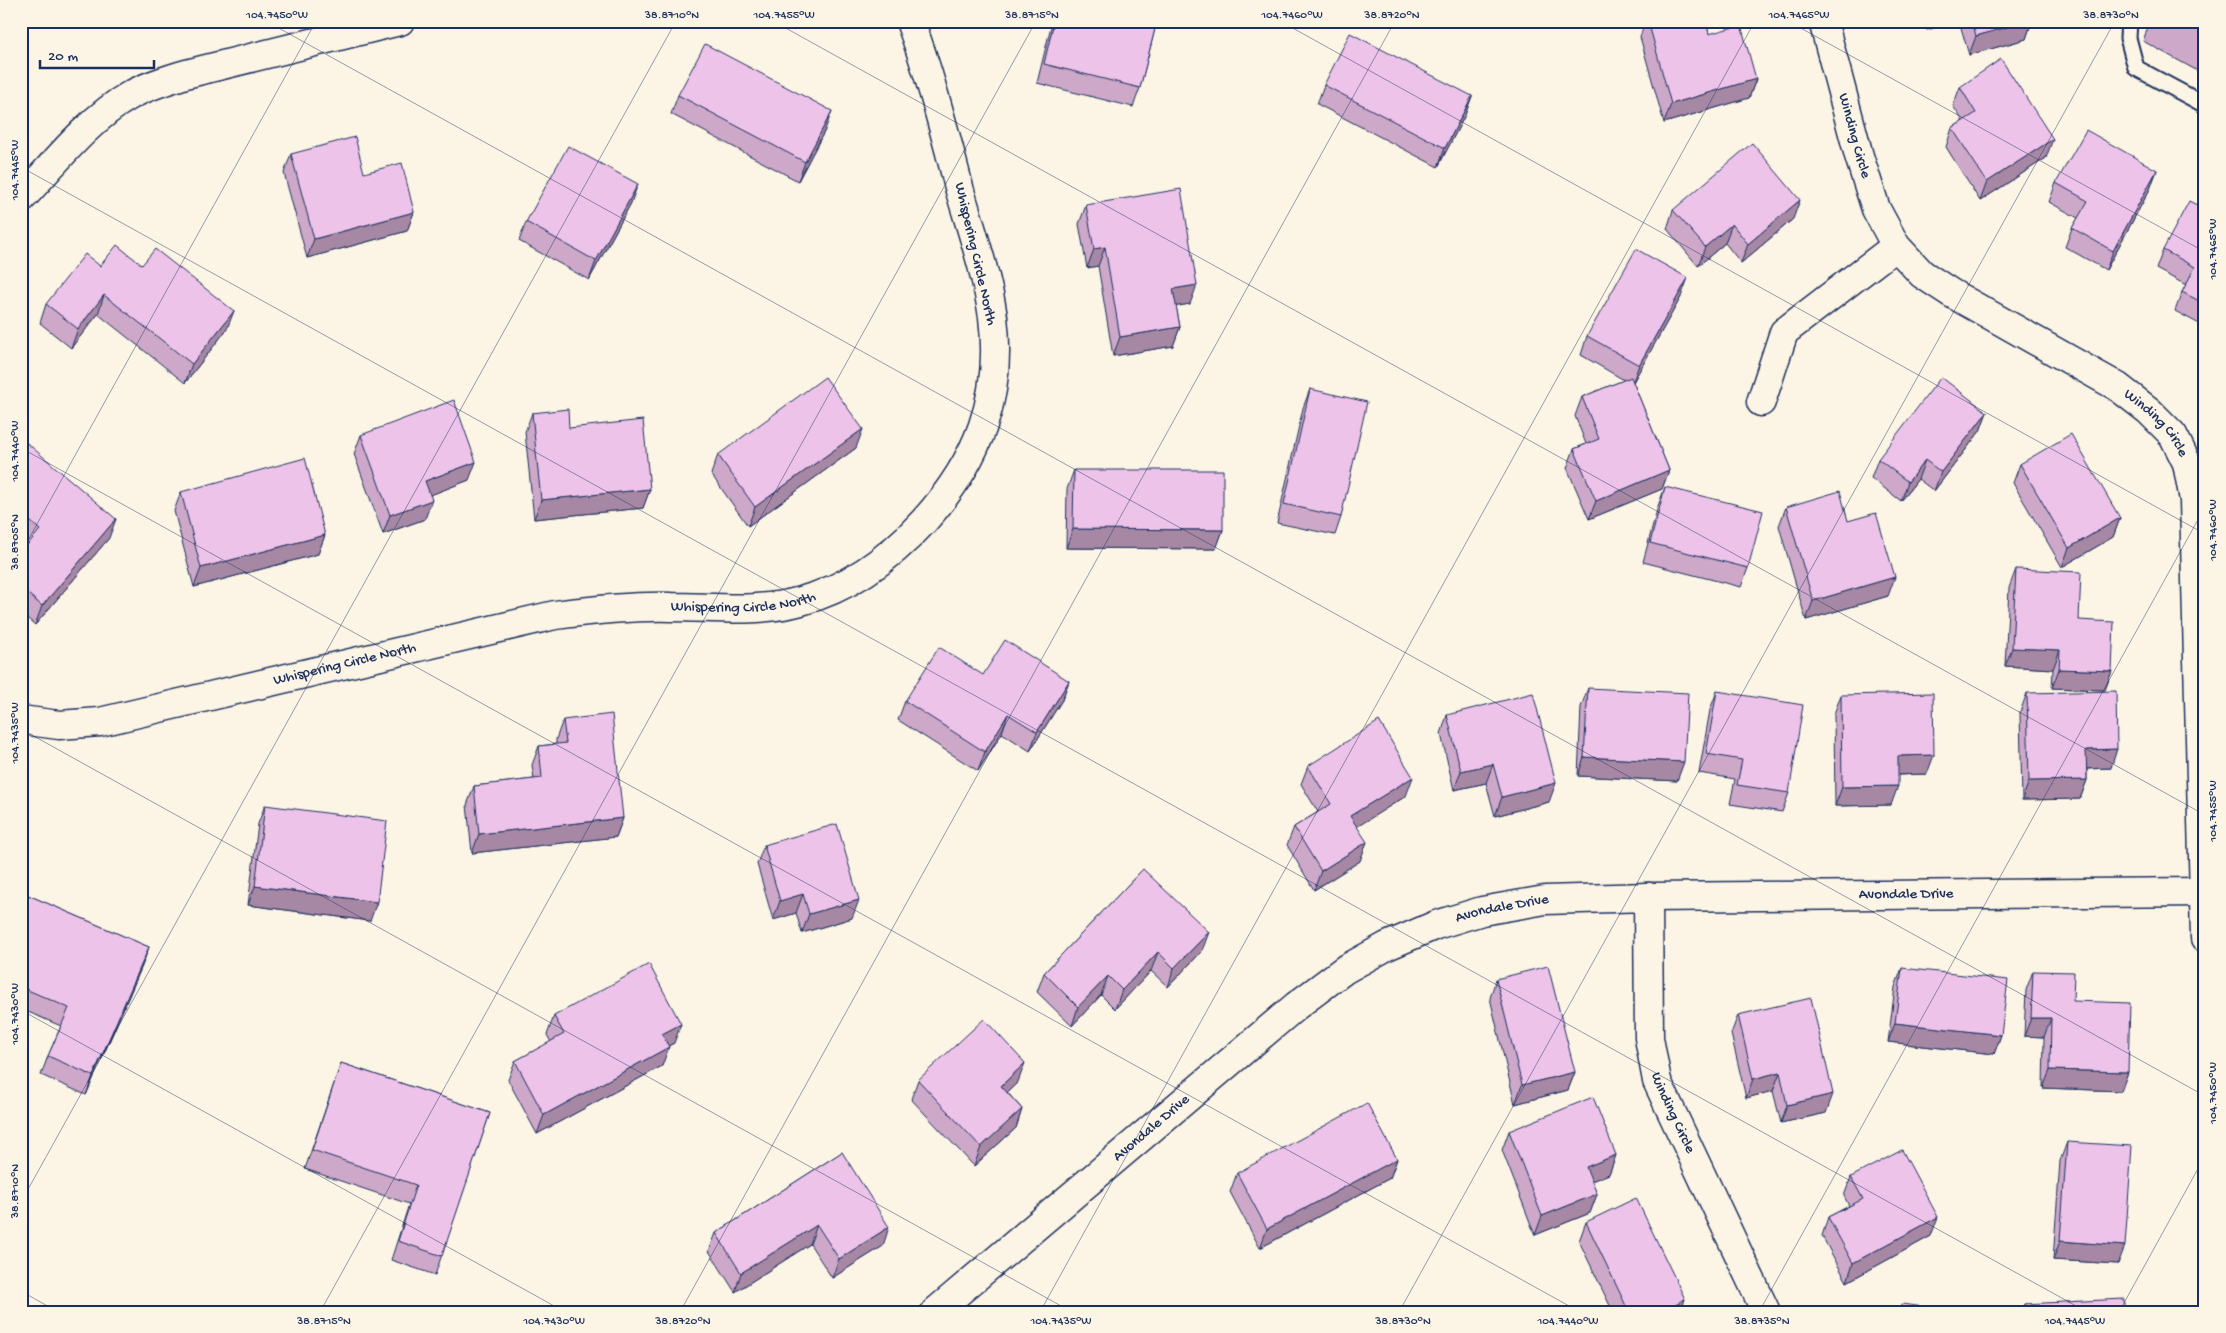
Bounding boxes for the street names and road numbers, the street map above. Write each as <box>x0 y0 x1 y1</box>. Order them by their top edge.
street label: Winding Circle <box>1834 91 1875 181</box>
street label: Whispering Circle North <box>950 181 1000 327</box>
street label: Winding Circle <box>2120 386 2192 460</box>
street label: Whispering Circle North <box>671 588 818 618</box>
street label: Whispering Circle North <box>272 639 418 690</box>
street label: Avondale Drive <box>1859 885 1954 904</box>
street label: Avondale Drive <box>1453 890 1550 928</box>
street label: Winding Circle <box>1647 1071 1699 1156</box>
street label: Avondale Drive <box>1110 1091 1194 1166</box>

